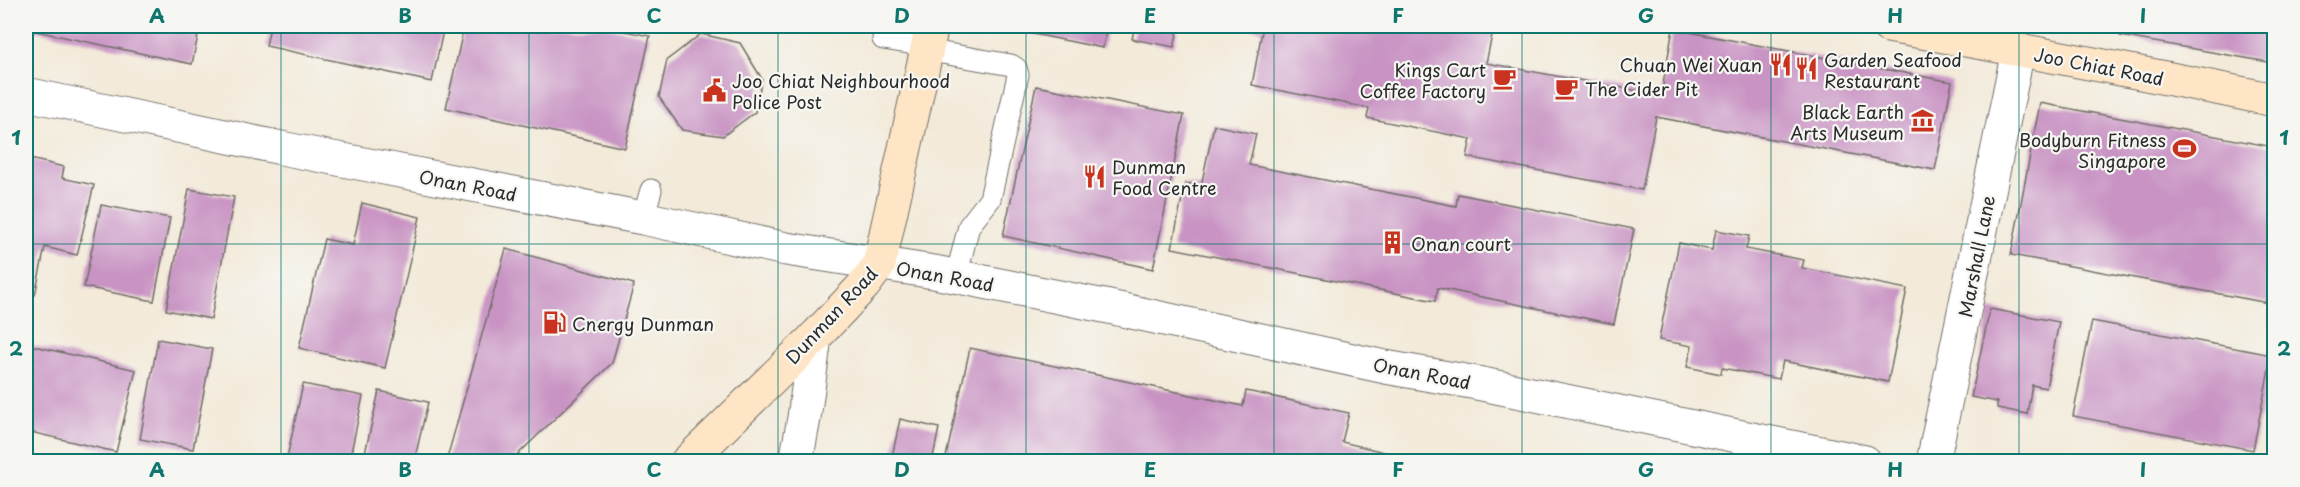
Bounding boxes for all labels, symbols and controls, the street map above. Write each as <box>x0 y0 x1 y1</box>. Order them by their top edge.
text: A <box>149 0 165 30</box>
text: B <box>398 0 412 30</box>
text: C <box>646 0 662 30</box>
text: D <box>894 0 910 30</box>
text: E <box>1144 0 1156 30</box>
text: F <box>1392 0 1404 30</box>
text: G <box>1638 0 1654 30</box>
text: H <box>1887 0 1903 30</box>
text: I <box>2140 0 2146 30</box>
street label: Joo Chiat Road <box>2032 40 2166 92</box>
place label: Garden Seafood Restaurant <box>1824 46 1962 94</box>
place label: Chuan Wei Xuan <box>1620 51 1762 78</box>
restaurant icon: Chuan Wei Xuan <box>1767 51 1793 77</box>
place label: Kings Cart Coffee Factory <box>1360 56 1486 104</box>
restaurant icon: Garden Seafood Restaurant <box>1793 56 1819 82</box>
cafe icon: Kings Cart Coffee Factory <box>1491 66 1517 92</box>
place label: Joo Chiat Neighbourhood Police Post <box>732 67 950 115</box>
cafe icon: The Cider Pit <box>1554 75 1580 101</box>
place label: The Cider Pit <box>1585 75 1699 102</box>
public building icon: Joo Chiat Neighbourhood Police Post <box>701 77 727 103</box>
place label: Black Earth Arts Museum <box>1790 98 1904 146</box>
museum icon: Black Earth Arts Museum <box>1909 108 1935 134</box>
text: 1 <box>11 122 21 152</box>
text: 1 <box>2279 122 2289 152</box>
place label: Bodyburn Fitness Singapore <box>2019 126 2166 174</box>
sports icon: Bodyburn Fitness Singapore <box>2171 136 2197 162</box>
place label: Dunman Food Centre <box>1112 153 1216 201</box>
street label: Onan Road <box>417 162 519 208</box>
restaurant icon: Dunman Food Centre <box>1081 163 1107 189</box>
street label: Marshall Lane <box>1951 193 2001 319</box>
building icon: Onan court <box>1380 230 1406 256</box>
place label: Onan court <box>1411 230 1511 257</box>
street label: Onan Road <box>894 254 996 298</box>
street label: Dunman Road <box>779 260 883 370</box>
fuel station icon: Cnergy Dunman <box>541 310 567 336</box>
place label: Cnergy Dunman <box>572 310 714 337</box>
text: 2 <box>9 333 23 363</box>
text: 2 <box>2277 333 2291 363</box>
street label: Onan Road <box>1371 350 1473 396</box>
text: A <box>149 454 165 484</box>
text: B <box>398 454 412 484</box>
text: C <box>646 454 662 484</box>
text: D <box>894 454 910 484</box>
text: E <box>1144 454 1156 484</box>
text: F <box>1392 454 1404 484</box>
text: G <box>1638 454 1654 484</box>
text: H <box>1887 454 1903 484</box>
text: I <box>2140 454 2146 484</box>

